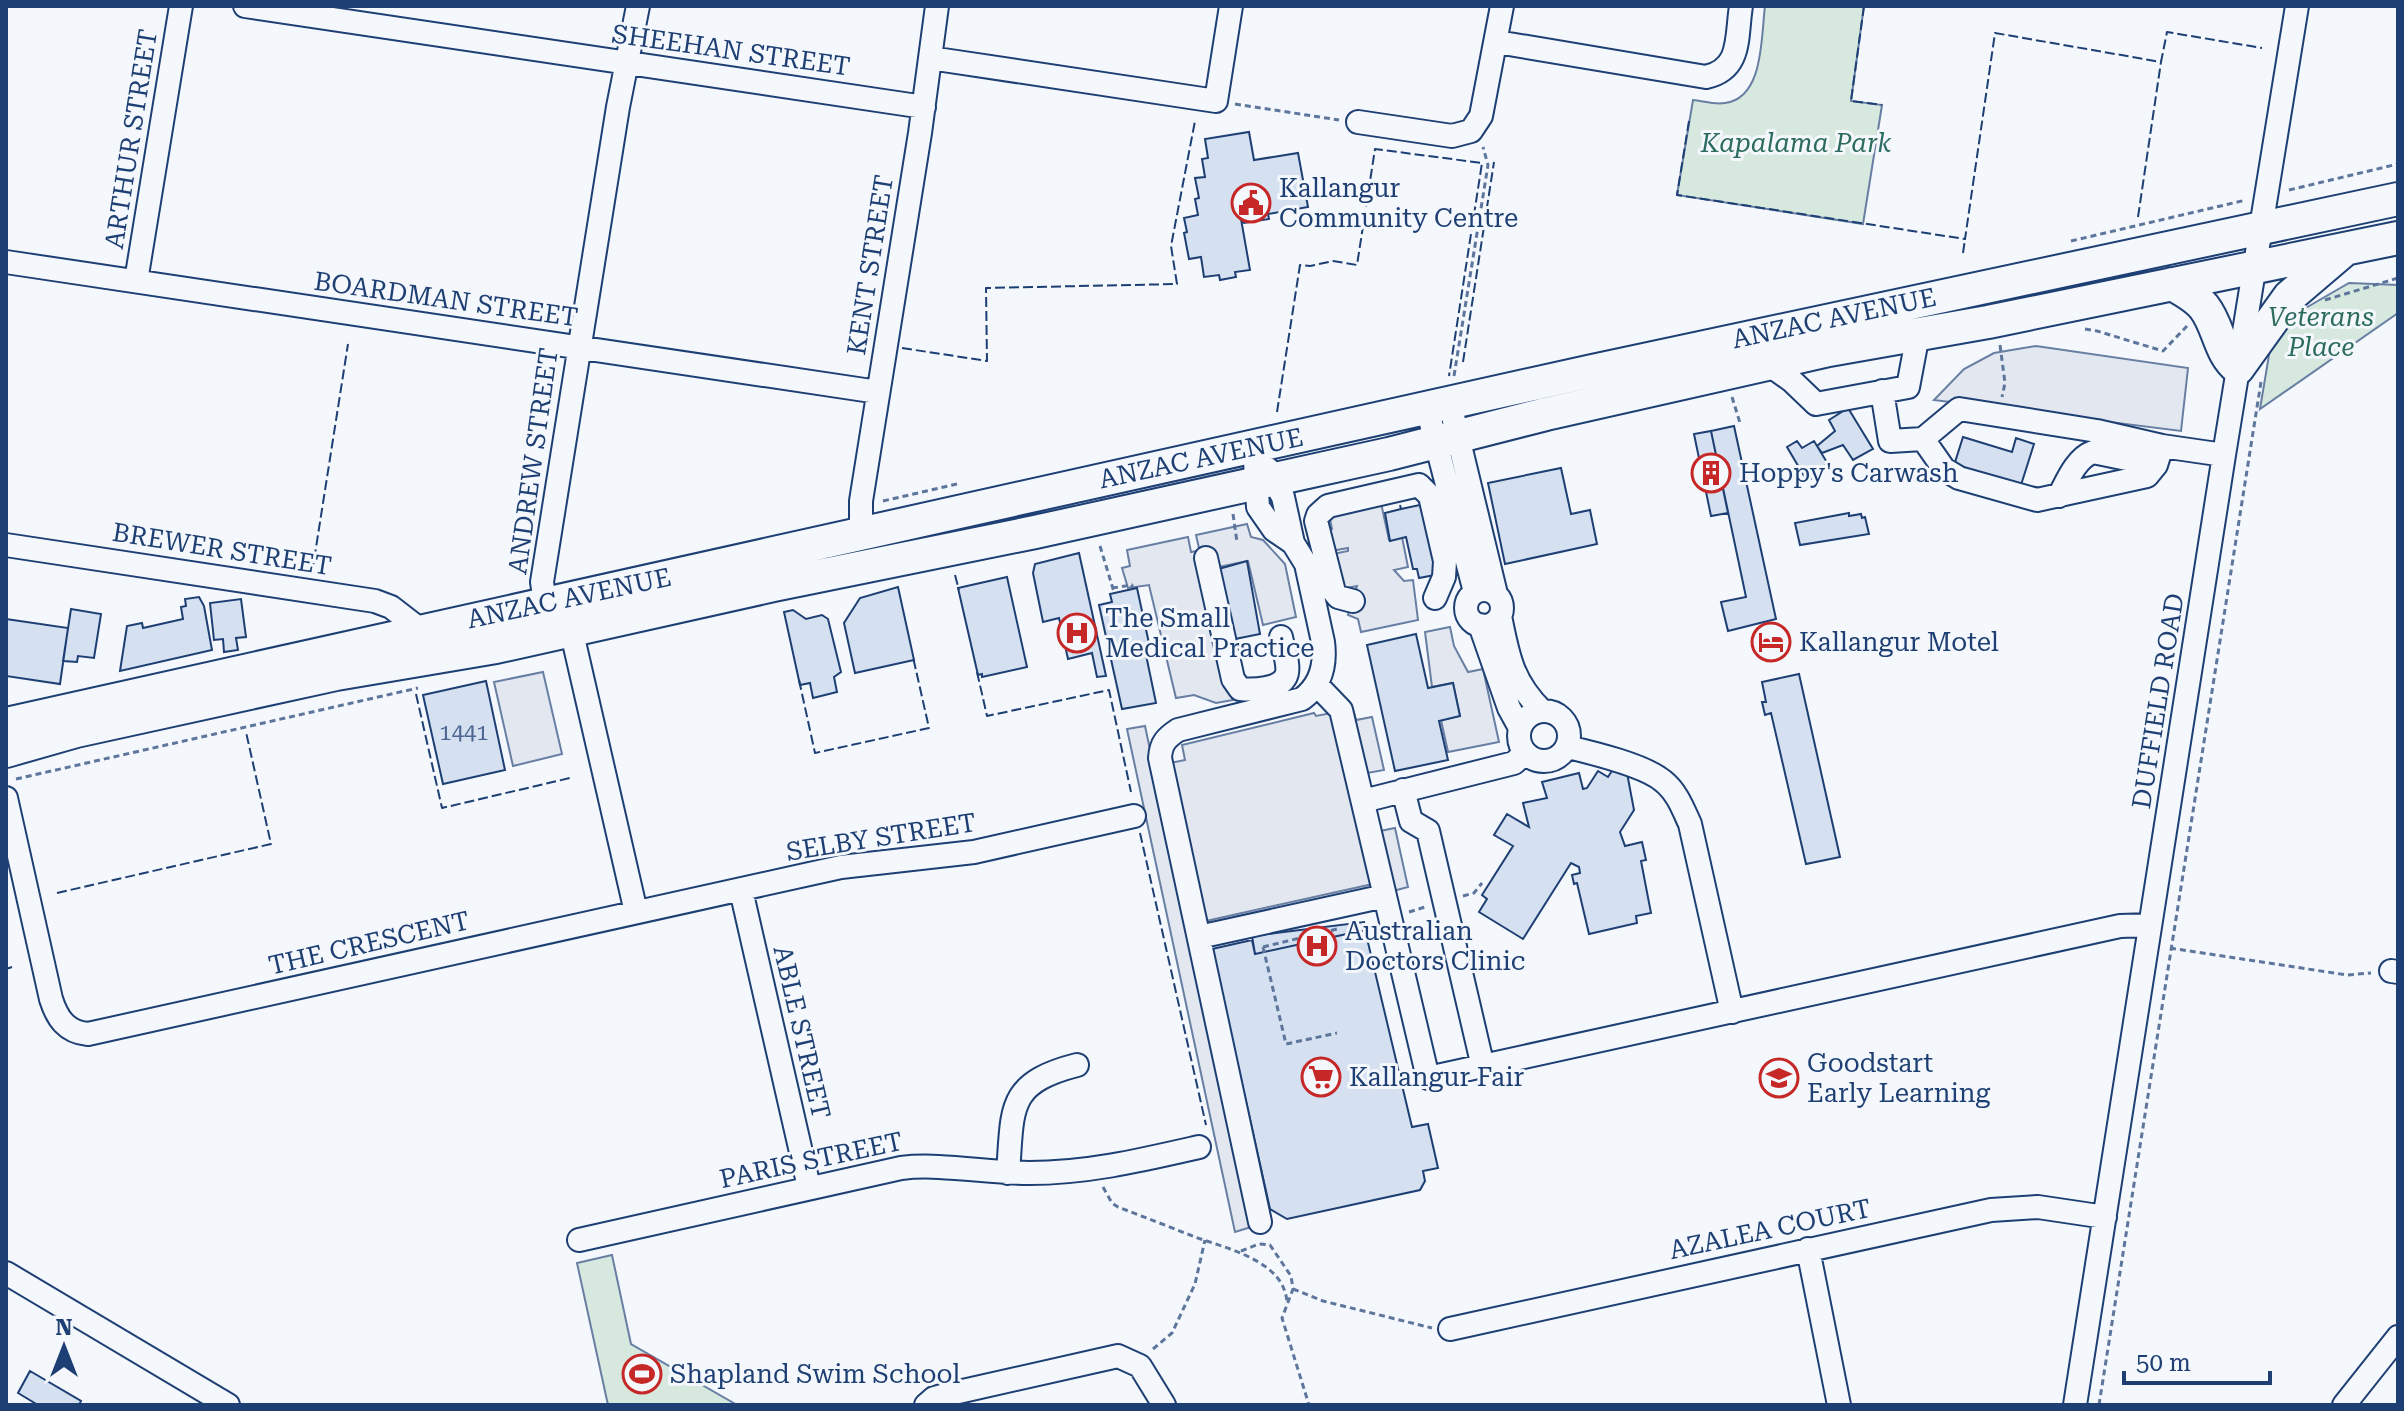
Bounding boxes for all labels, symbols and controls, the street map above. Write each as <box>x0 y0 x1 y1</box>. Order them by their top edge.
street label: SHEEHAN STREET <box>610 18 852 82</box>
street label: ARTHUR STREET <box>99 27 163 251</box>
park label: Kapalama Park <box>1700 128 1892 158</box>
street label: KENT STREET <box>841 173 899 357</box>
place label: Kallangur Community Centre <box>1279 173 1518 233</box>
public building icon: Kallangur Community Centre <box>1230 182 1272 224</box>
street label: BOARDMAN STREET <box>312 266 580 332</box>
street label: ANZAC AVENUE <box>1729 282 1939 354</box>
park label: Veterans Place <box>2268 302 2374 362</box>
street label: ANDREW STREET <box>502 346 564 576</box>
street label: ANZAC AVENUE <box>1096 422 1306 494</box>
building icon: Hoppy's Carwash <box>1690 452 1732 494</box>
place label: Hoppy's Carwash <box>1739 458 1959 488</box>
street label: BREWER STREET <box>110 517 334 581</box>
street label: ANZAC AVENUE <box>464 562 674 634</box>
street label: DUFFIELD ROAD <box>2126 591 2190 811</box>
place label: The Small Medical Practice <box>1105 603 1315 663</box>
hospital icon: The Small Medical Practice <box>1056 612 1098 654</box>
hotel icon: Kallangur Motel <box>1750 621 1792 663</box>
place label: Kallangur Motel <box>1799 627 1999 657</box>
house number: 1441 <box>439 720 489 745</box>
street label: SELBY STREET <box>784 807 978 867</box>
street label: THE CRESCENT <box>266 905 472 981</box>
place label: Australian Doctors Clinic <box>1345 916 1525 976</box>
hospital icon: Australian Doctors Clinic <box>1296 925 1338 967</box>
street label: ABLE STREET <box>768 943 836 1121</box>
place label: Goodstart Early Learning <box>1807 1048 1991 1108</box>
supermarket icon: Kallangur Fair <box>1300 1056 1342 1098</box>
school or university icon: Goodstart Early Learning <box>1758 1057 1800 1099</box>
place label: Kallangur Fair <box>1349 1062 1525 1092</box>
street label: PARIS STREET <box>717 1126 905 1194</box>
street label: AZALEA COURT <box>1667 1193 1873 1265</box>
north arrow <box>24 1307 104 1387</box>
text: N <box>56 1315 73 1340</box>
scale bar <box>2124 1335 2270 1385</box>
text: 50 m <box>2136 1349 2191 1377</box>
sports icon: Shapland Swim School <box>621 1353 663 1395</box>
place label: Shapland Swim School <box>670 1359 960 1389</box>

